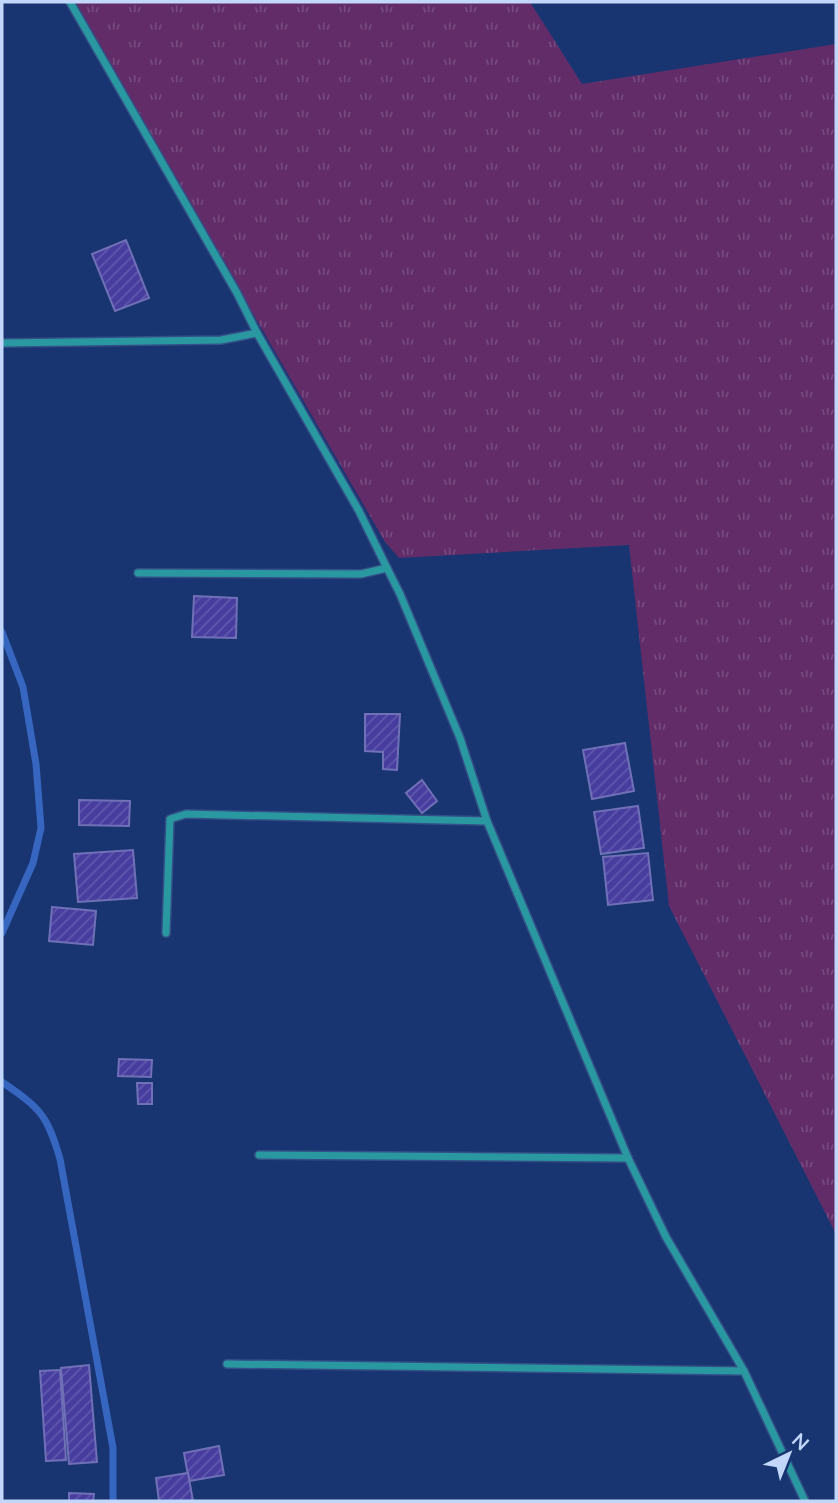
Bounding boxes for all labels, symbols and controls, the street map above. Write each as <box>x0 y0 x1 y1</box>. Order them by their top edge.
north arrow <box>754 1419 824 1489</box>
text: N <box>788 1428 814 1455</box>

